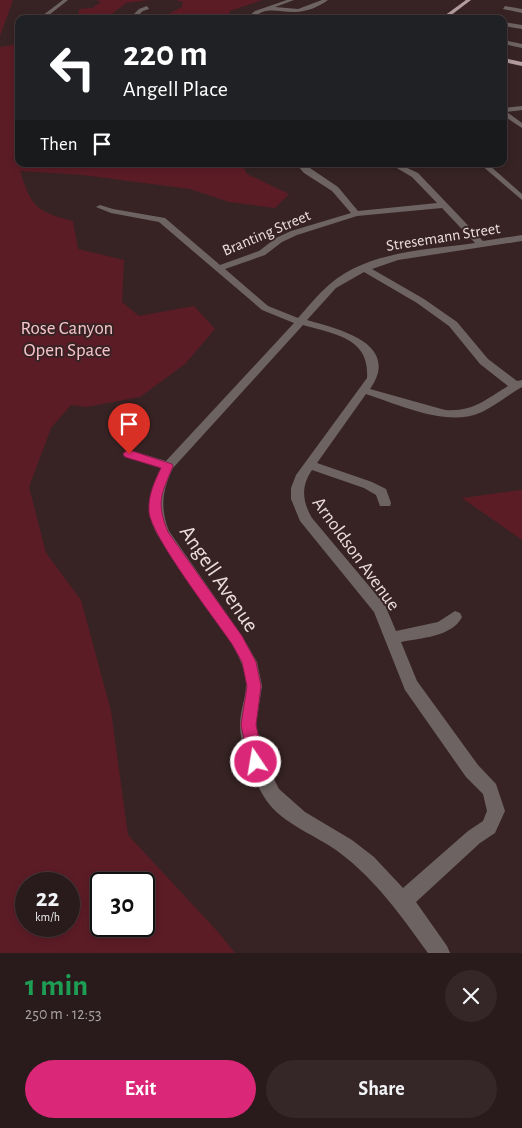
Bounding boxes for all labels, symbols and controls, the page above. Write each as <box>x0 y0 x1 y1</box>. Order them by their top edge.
icon: left <box>40 35 105 100</box>
text: 220 m <box>123 37 208 72</box>
text: Angell Place <box>123 78 228 100</box>
icon: arrive <box>88 130 116 158</box>
text: Then <box>40 135 78 154</box>
street label: Branting Street <box>220 207 313 259</box>
street label: Stresemann Street <box>385 220 501 254</box>
park label: Rose Canyon Open Space <box>21 319 113 360</box>
pin <box>108 403 150 454</box>
icon: arrive <box>115 410 143 438</box>
street label: Arnoldson Avenue <box>308 494 403 614</box>
street label: Angell Avenue <box>176 521 263 636</box>
position arrow <box>229 735 281 787</box>
speed limit sign: 30 <box>90 872 155 937</box>
text: 22 <box>36 886 59 911</box>
text: km/h <box>35 911 60 923</box>
button: close <box>445 970 497 1022</box>
text: 1 min <box>25 971 88 1001</box>
text: 250 m · 12:53 <box>25 1006 102 1022</box>
button: Exit <box>25 1060 256 1118</box>
button: Share <box>266 1060 497 1118</box>

